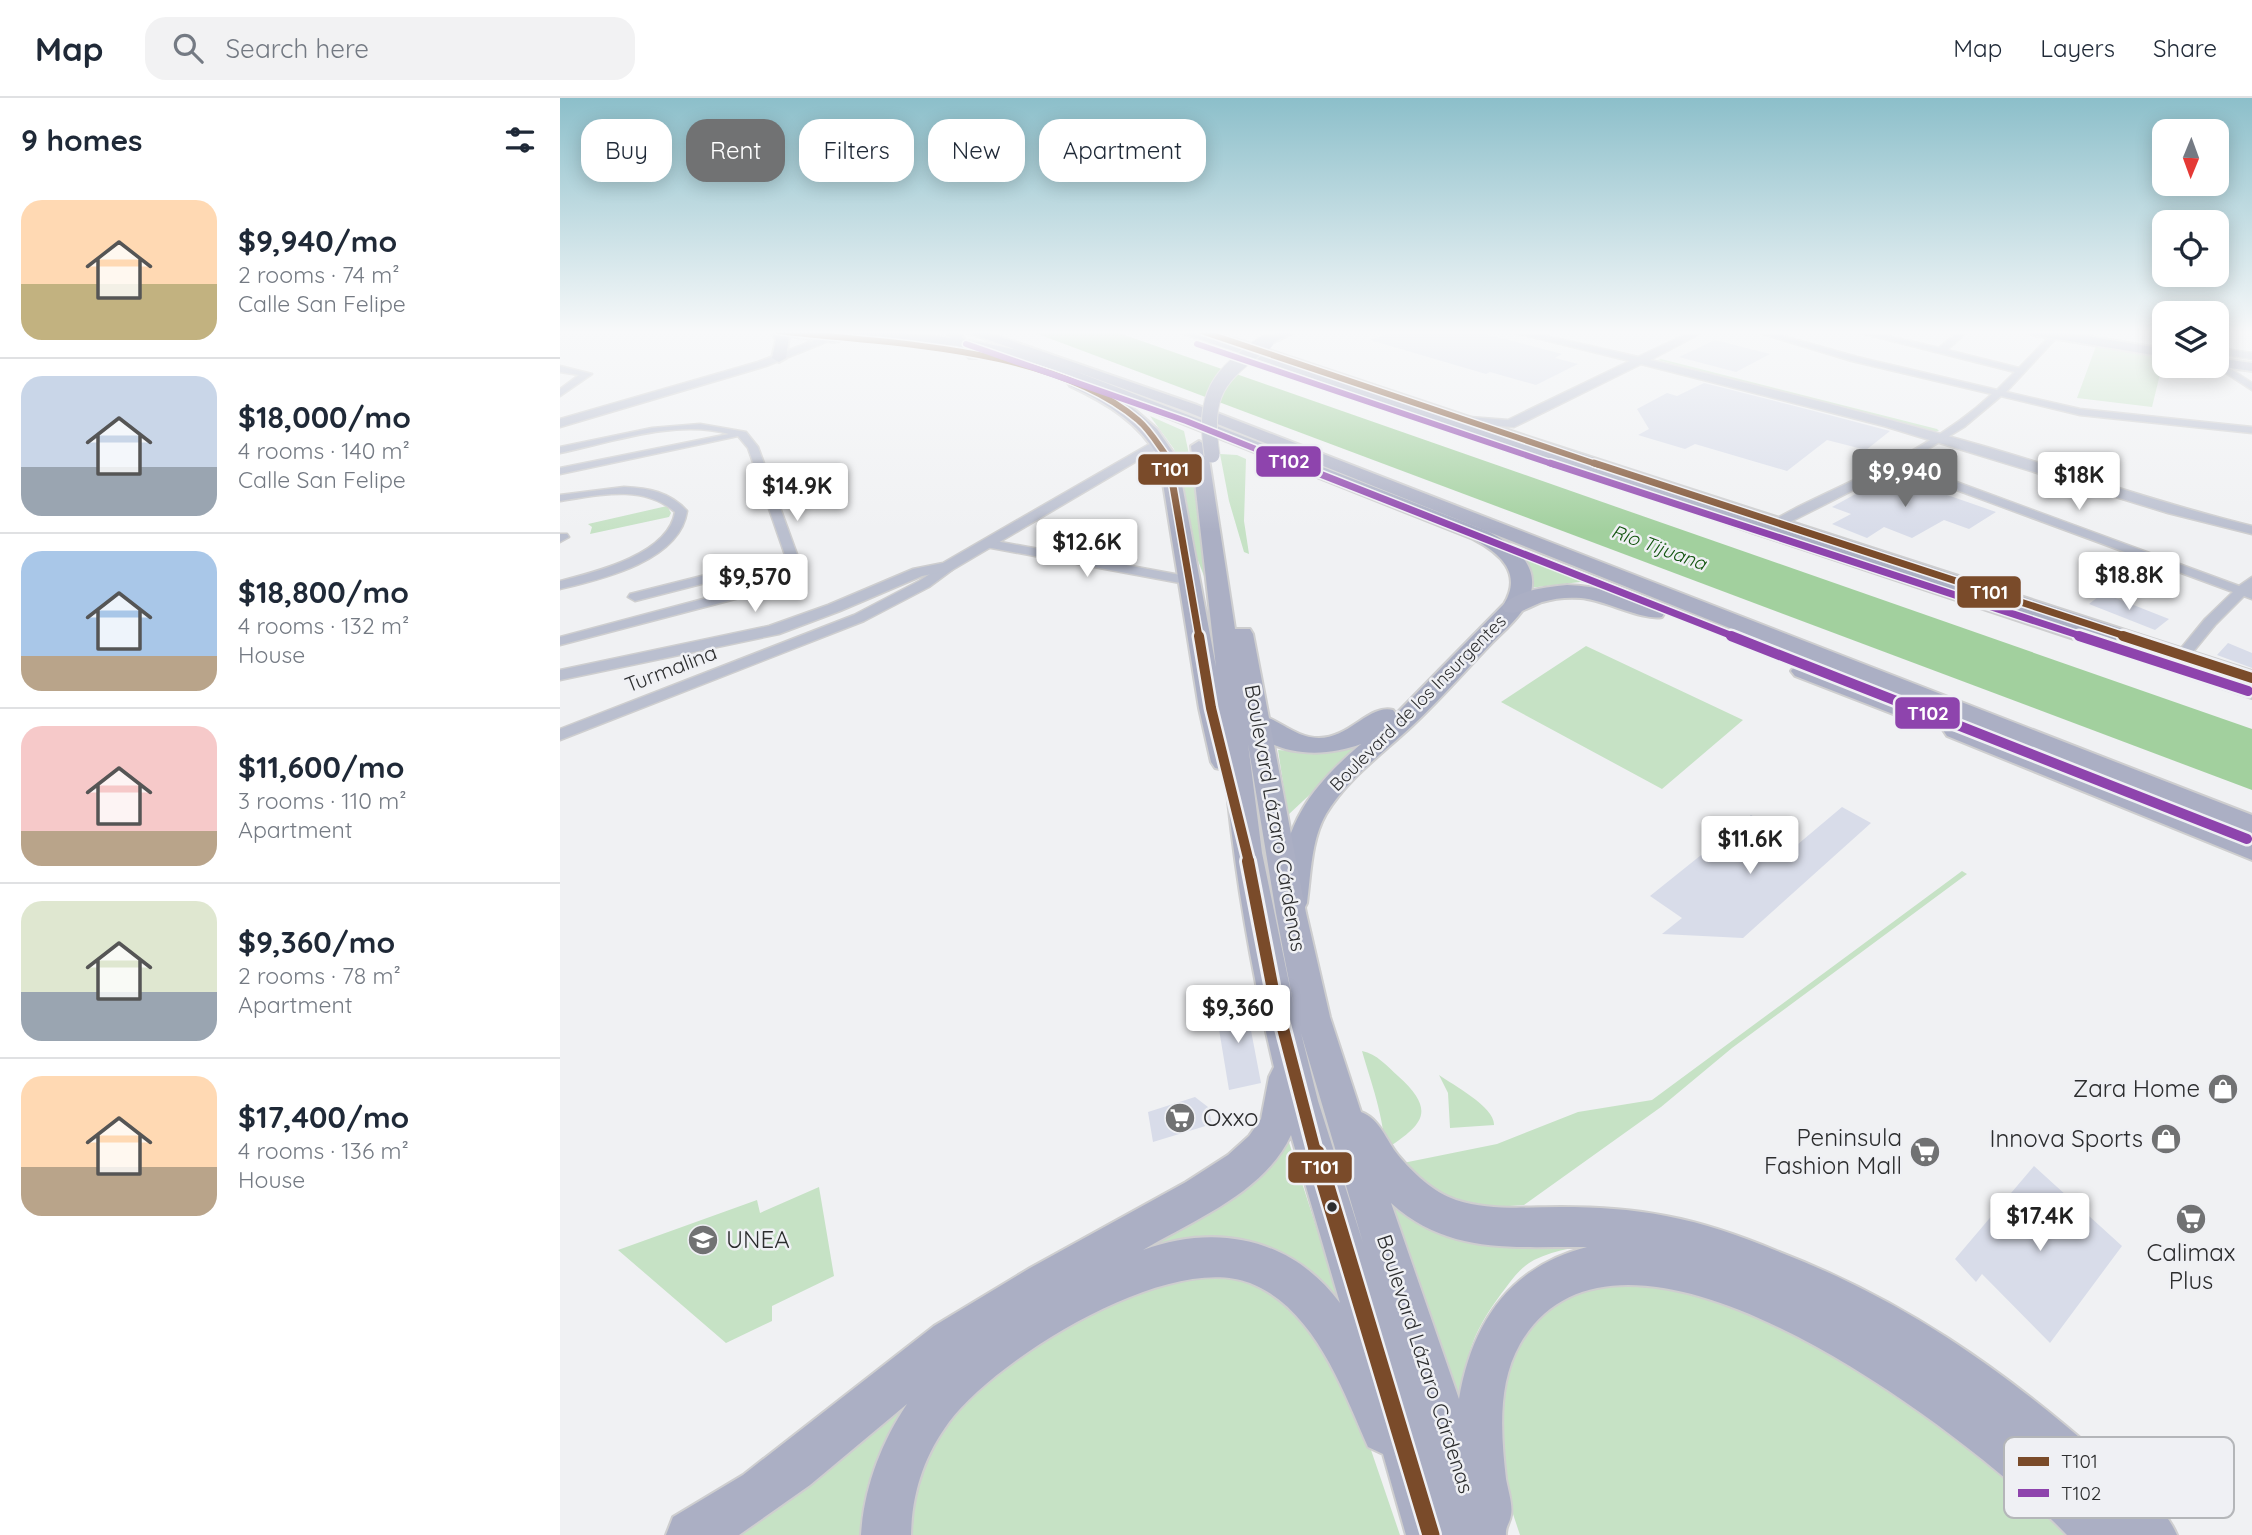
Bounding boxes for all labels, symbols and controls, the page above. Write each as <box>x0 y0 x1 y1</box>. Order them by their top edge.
search box <box>145 17 635 80</box>
text: Map <box>35 28 103 69</box>
icon: search <box>169 29 207 67</box>
text: Search here <box>225 32 369 65</box>
text: Map <box>1953 33 2002 63</box>
text: Layers <box>2040 33 2115 63</box>
text: Share <box>2153 33 2217 63</box>
chip: Buy <box>581 119 672 182</box>
chip: Rent <box>686 119 785 182</box>
chip: Filters <box>799 119 914 182</box>
chip: New <box>928 119 1025 182</box>
chip: Apartment <box>1039 119 1206 182</box>
north arrow <box>2152 119 2230 196</box>
map controls <box>2152 119 2229 378</box>
text: 9 homes <box>21 121 143 159</box>
icon: filters <box>501 121 539 159</box>
button: locate <box>2152 210 2229 287</box>
text: $9,940/mo <box>238 222 397 260</box>
icon: home <box>77 228 161 312</box>
text: 2 rooms · 74 m² <box>238 260 400 289</box>
text: Calle San Felipe <box>238 289 406 318</box>
button: layers <box>2152 301 2229 378</box>
text: $18,000/mo <box>238 398 411 436</box>
icon: home <box>77 404 161 488</box>
text: 4 rooms · 140 m² <box>238 436 410 465</box>
line badge: T102 <box>1255 445 1322 478</box>
text: T102 <box>1268 449 1310 473</box>
pin: $9,940 <box>1848 450 1962 509</box>
pin: $18K <box>2038 452 2120 512</box>
line badge: T101 <box>1137 453 1203 486</box>
text: T101 <box>1151 457 1189 481</box>
text: $9,940 <box>1868 457 1942 486</box>
text: $18K <box>2054 460 2104 489</box>
pin: $14.9K <box>740 464 854 523</box>
text: Calle San Felipe <box>238 465 406 494</box>
text: $14.9K <box>762 471 832 500</box>
pin: $12.6K <box>1030 519 1144 579</box>
water label: Río Tijuana <box>1608 519 1711 576</box>
text: $12.6K <box>1052 527 1122 556</box>
pin: $18.8K <box>2072 552 2186 612</box>
pin: $9,570 <box>698 554 812 614</box>
text: $18.8K <box>2095 560 2163 589</box>
text: $9,570 <box>719 562 791 591</box>
text: $18,800/mo <box>238 573 409 611</box>
line badge: T101 <box>1956 575 2022 609</box>
icon: home <box>77 579 161 663</box>
text: T101 <box>1970 580 2008 604</box>
street label: Boulevard de los Insurgentes <box>1325 610 1511 796</box>
text: 4 rooms · 132 m² <box>238 611 409 640</box>
street label: Turmalina <box>621 639 720 697</box>
text: House <box>238 640 305 669</box>
street label: Boulevard Lázaro Cárdenas <box>1240 682 1312 953</box>
line badge: T102 <box>1894 696 1961 730</box>
text: T102 <box>1907 701 1949 725</box>
text: $11,600/mo <box>238 748 404 786</box>
icon: home <box>77 754 161 838</box>
text: 3 rooms · 110 m² <box>238 786 407 815</box>
text: Apartment <box>238 815 352 844</box>
pin: $11.6K <box>1693 816 1807 876</box>
text: $11.6K <box>1717 824 1783 853</box>
text: $9,360/mo <box>238 923 395 961</box>
icon: home <box>77 929 161 1013</box>
text: 2 rooms · 78 m² <box>238 961 401 990</box>
pin: $9,360 <box>1181 986 1295 1045</box>
text: Apartment <box>238 990 352 1019</box>
text: $9,360 <box>1202 993 1274 1022</box>
shop icon: Zara Home <box>2206 1072 2240 1106</box>
place label: Zara Home <box>2073 1073 2200 1103</box>
text: $17,400/mo <box>238 1098 409 1136</box>
supermarket icon: Oxxo <box>1163 1101 1197 1135</box>
place label: Oxxo <box>1203 1102 1259 1132</box>
icon: home <box>77 1104 161 1188</box>
place label: Peninsula Fashion Mall <box>1764 1122 1902 1180</box>
shop icon: Innova Sports <box>2149 1122 2183 1156</box>
place label: Innova Sports <box>1989 1123 2143 1153</box>
supermarket icon: Peninsula Fashion Mall <box>1908 1135 1942 1169</box>
text: 4 rooms · 136 m² <box>238 1136 409 1165</box>
line badge: T101 <box>1287 1151 1353 1184</box>
text: T101 <box>1301 1155 1339 1179</box>
text: House <box>238 1165 305 1194</box>
pin: $17.4K <box>1983 1194 2097 1253</box>
unlabelled marker <box>1325 1200 1339 1214</box>
text: $17.4K <box>2006 1201 2074 1230</box>
supermarket icon: Calimax Plus <box>2174 1202 2208 1236</box>
school or university icon: UNEA <box>686 1223 720 1257</box>
place label: UNEA <box>726 1224 790 1254</box>
street label: Boulevard Lázaro Cárdenas <box>1372 1231 1480 1496</box>
place label: Calimax Plus <box>2147 1237 2235 1295</box>
legend <box>2004 1437 2234 1518</box>
text: T101 <box>2061 1449 2098 1473</box>
text: T102 <box>2061 1481 2101 1505</box>

